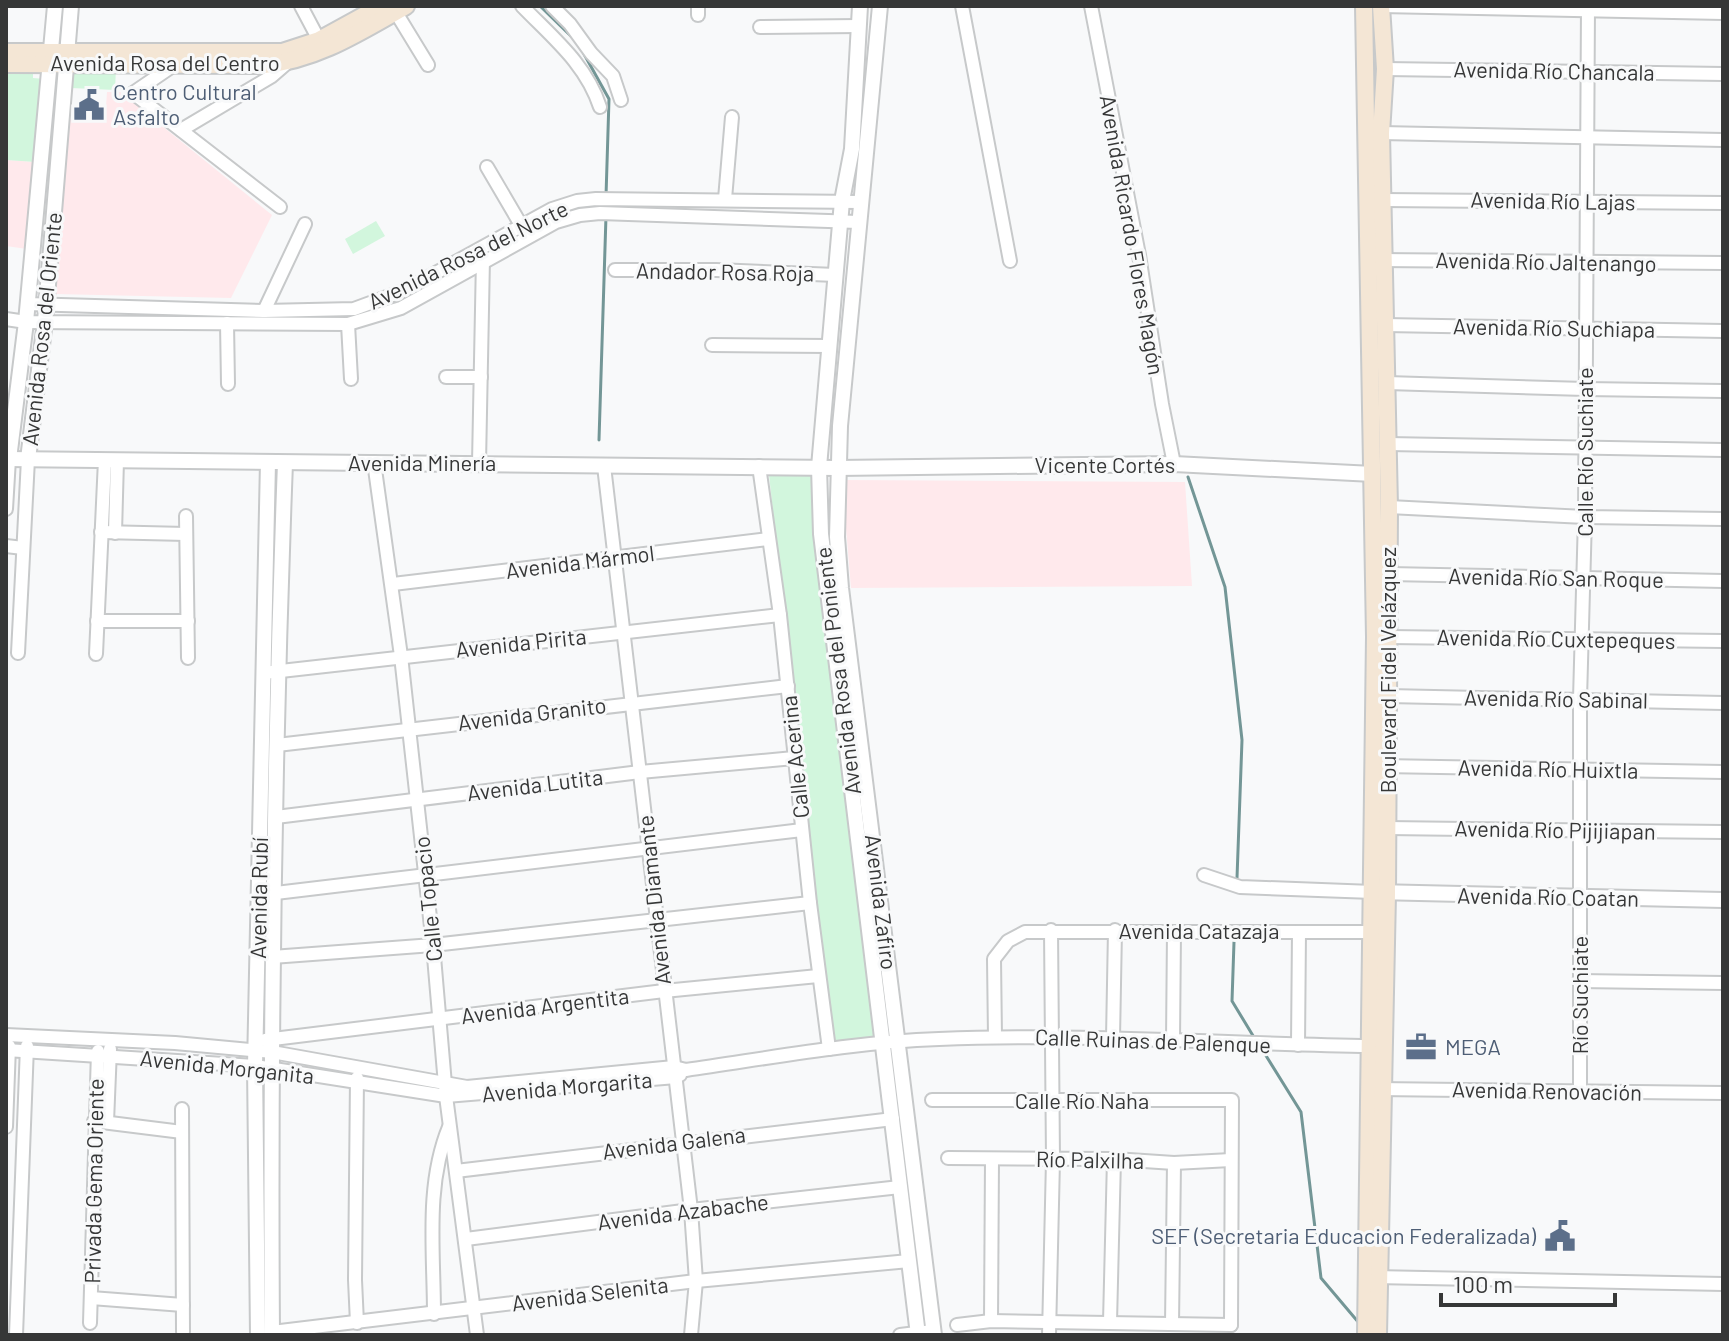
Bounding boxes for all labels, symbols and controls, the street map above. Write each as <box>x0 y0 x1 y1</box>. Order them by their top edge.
street label: Avenida Rosa del Centro <box>50 49 280 75</box>
street label: Avenida Río Chancala <box>1453 55 1655 85</box>
place label: Centro Cultural Asfalto <box>113 78 257 129</box>
public building icon: Centro Cultural Asfalto <box>72 88 106 122</box>
street label: Avenida Ricardo Flores Magón <box>1096 93 1170 377</box>
street label: Avenida Río Lajas <box>1470 186 1636 214</box>
street label: Avenida Rosa del Norte <box>363 194 572 314</box>
street label: Avenida Rosa del Oriente <box>16 211 66 447</box>
street label: Avenida Río Jaltenango <box>1435 246 1657 276</box>
street label: Andador Rosa Roja <box>636 256 814 286</box>
street label: Avenida Río Suchiapa <box>1453 312 1655 342</box>
street label: Calle Río Suchiate <box>1571 367 1597 537</box>
street label: Avenida Minería <box>348 449 496 475</box>
street label: Vicente Cortés <box>1035 451 1175 477</box>
street label: Avenida Mármol <box>504 539 656 583</box>
street label: Avenida Rosa del Poniente <box>809 546 865 797</box>
street label: Boulevard Fidel Velázquez <box>1374 547 1400 793</box>
street label: Avenida Río San Roque <box>1448 562 1664 592</box>
street label: Avenida Pirita <box>454 622 587 662</box>
street label: Avenida Río Cuxtepeques <box>1436 623 1676 653</box>
street label: Avenida Río Sabinal <box>1464 683 1648 713</box>
street label: Avenida Granito <box>456 691 608 735</box>
street label: Calle Acerina <box>775 694 813 820</box>
street label: Avenida Río Huixtla <box>1457 753 1639 783</box>
street label: Avenida Lutita <box>465 763 604 805</box>
street label: Avenida Diamante <box>631 814 675 986</box>
street label: Avenida Río Pijijiapan <box>1454 814 1656 844</box>
street label: Avenida Zafiro <box>861 833 903 971</box>
street label: Calle Topacio <box>407 835 447 963</box>
street label: Avenida Rubí <box>244 837 272 959</box>
street label: Avenida Río Coatan <box>1457 881 1639 911</box>
street label: Avenida Catazaja <box>1119 917 1279 943</box>
street label: Río Suchiate <box>1566 936 1592 1054</box>
street label: Avenida Argentita <box>459 982 630 1028</box>
street label: Calle Ruinas de Palenque <box>1035 1023 1272 1057</box>
office icon: MEGA <box>1404 1030 1438 1064</box>
place label: MEGA <box>1445 1033 1501 1059</box>
street label: Avenida Morganita <box>139 1044 315 1088</box>
street label: Avenida Morgarita <box>481 1066 653 1106</box>
street label: Avenida Renovación <box>1452 1075 1642 1105</box>
street label: Privada Gema Oriente <box>78 1078 108 1284</box>
street label: Calle Río Naha <box>1015 1087 1149 1113</box>
street label: Avenida Galena <box>601 1120 747 1164</box>
street label: Río Palxilha <box>1036 1145 1144 1173</box>
street label: Avenida Azabache <box>596 1188 770 1234</box>
public building icon: SEF (Secretaria Educacion Federalizada) <box>1543 1219 1577 1253</box>
place label: SEF (Secretaria Educacion Federalizada) <box>1151 1222 1536 1248</box>
scale bar <box>1441 1257 1615 1307</box>
text: 100 m <box>1453 1269 1513 1298</box>
street label: Avenida Selenita <box>510 1270 670 1316</box>

